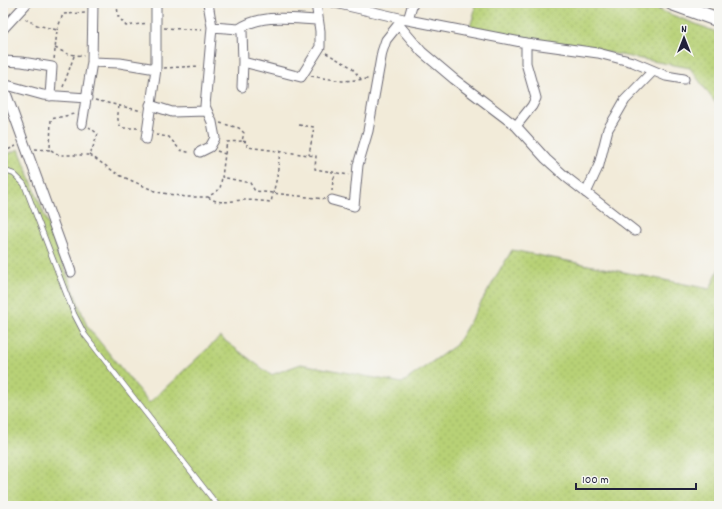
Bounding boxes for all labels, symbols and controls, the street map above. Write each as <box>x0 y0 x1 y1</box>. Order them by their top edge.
north arrow <box>664 18 704 58</box>
text: N <box>681 22 687 38</box>
scale bar <box>576 465 696 491</box>
text: 100 m <box>582 472 609 489</box>

